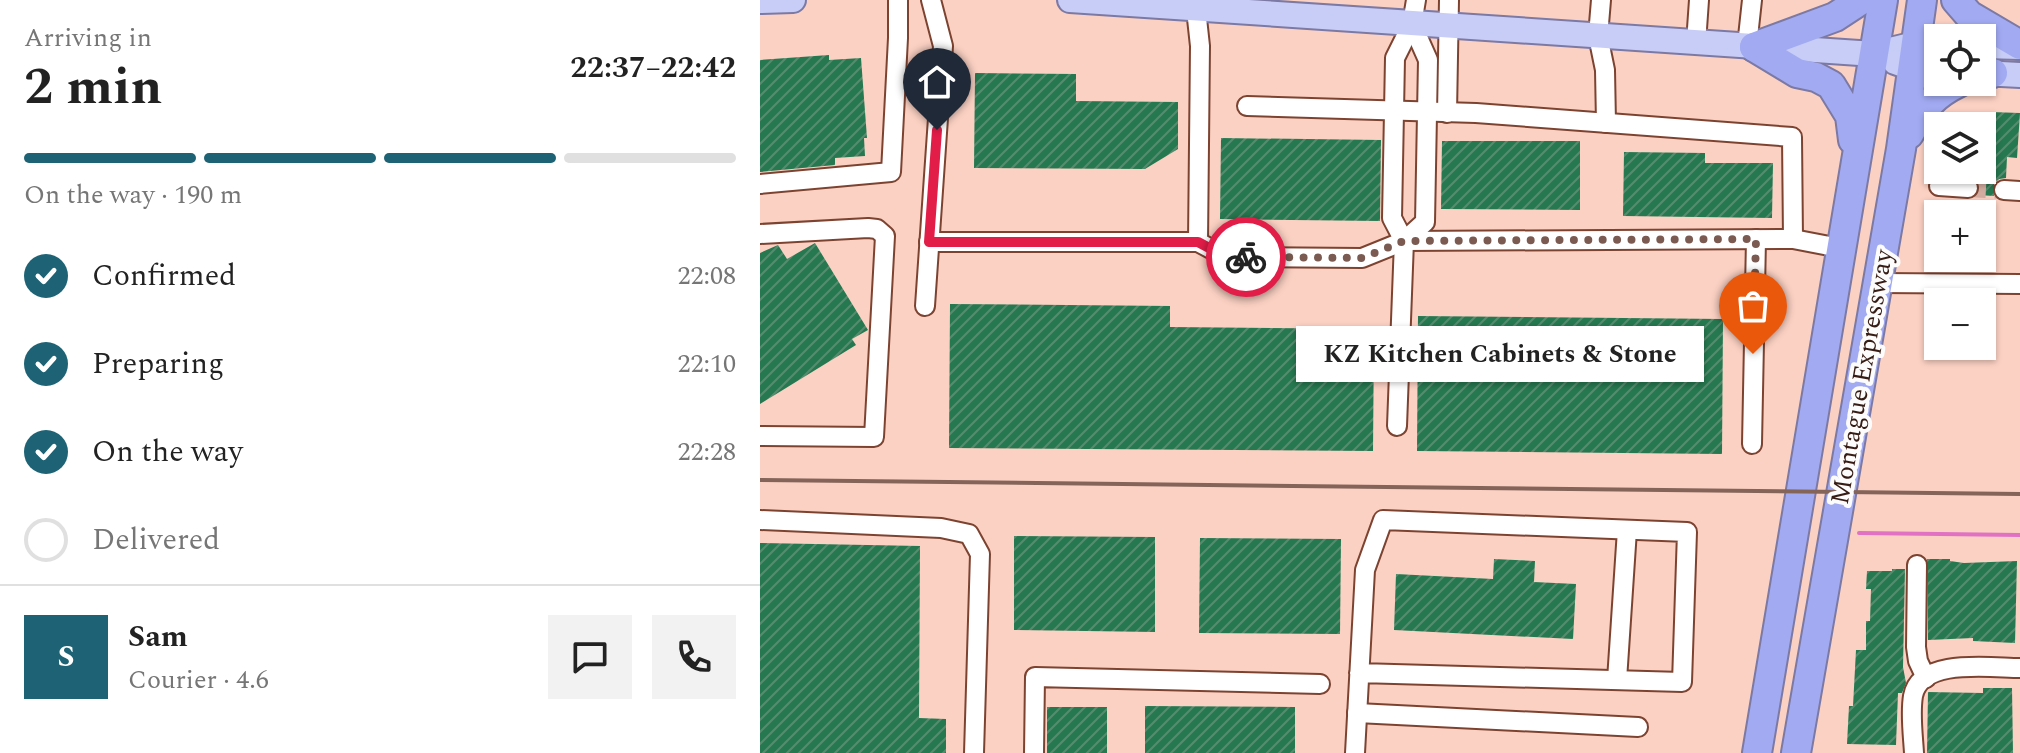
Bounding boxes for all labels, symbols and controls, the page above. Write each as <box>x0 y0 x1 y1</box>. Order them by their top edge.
text: Arriving in <box>24 18 152 58</box>
map controls <box>1924 24 1996 360</box>
button: locate <box>1924 24 1996 96</box>
text: 22:37–22:42 <box>570 45 736 91</box>
text: 2 min <box>24 48 162 127</box>
pin <box>903 48 971 130</box>
icon: home <box>915 60 959 104</box>
button: layers <box>1924 112 1996 184</box>
text: On the way · 190 m <box>24 175 242 215</box>
button: + <box>1924 200 1996 272</box>
courier <box>1206 217 1286 297</box>
icon: bike <box>1224 235 1268 279</box>
street label: Montague Expressway <box>1820 245 1904 508</box>
text: Confirmed <box>92 253 236 299</box>
icon: check <box>24 254 68 298</box>
text: 22:08 <box>677 256 736 296</box>
pin <box>1719 272 1787 354</box>
icon: bag <box>1731 284 1775 328</box>
button: − <box>1924 288 1996 360</box>
callout: KZ Kitchen Cabinets & Stone <box>1297 326 1705 382</box>
text: KZ Kitchen Cabinets & Stone <box>1323 334 1677 374</box>
text: Preparing <box>92 341 224 387</box>
icon: check <box>24 342 68 386</box>
text: 22:10 <box>677 344 736 384</box>
text: On the way <box>92 429 243 475</box>
icon: check <box>24 430 68 474</box>
text: 22:28 <box>677 432 736 472</box>
text: Delivered <box>92 517 220 563</box>
text: Sam <box>128 614 188 660</box>
button: chat <box>548 615 632 699</box>
button: phone <box>652 615 736 699</box>
text: S <box>57 634 75 680</box>
text: Courier · 4.6 <box>128 660 269 700</box>

